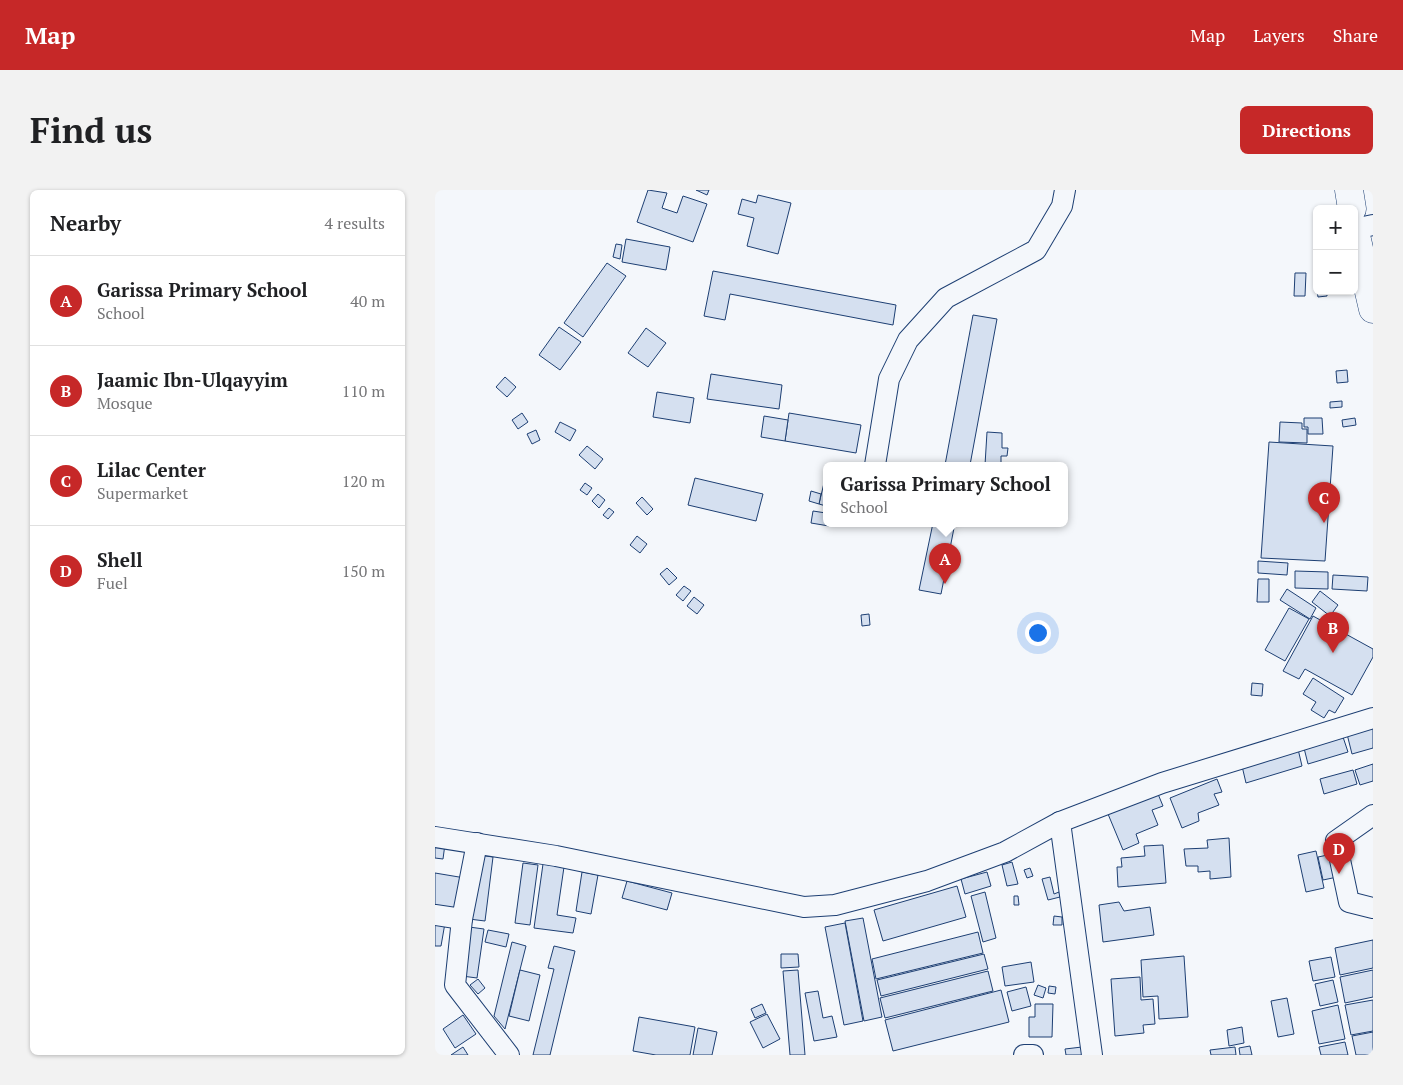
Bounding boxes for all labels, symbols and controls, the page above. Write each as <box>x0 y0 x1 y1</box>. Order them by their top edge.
text: Map <box>25 19 75 51</box>
text: Map <box>1190 23 1225 47</box>
text: Layers <box>1253 23 1305 47</box>
text: Share <box>1333 23 1378 47</box>
button: Directions <box>1240 106 1373 154</box>
text: Find us <box>30 107 152 153</box>
map controls <box>1313 205 1358 295</box>
button: + <box>1313 205 1358 250</box>
text: Nearby <box>50 209 121 237</box>
text: 4 results <box>325 212 385 234</box>
button: − <box>1313 250 1358 295</box>
text: Garissa Primary School <box>97 277 307 302</box>
text: A <box>60 290 72 312</box>
text: 40 m <box>350 290 385 312</box>
text: School <box>97 302 145 324</box>
text: Jaamic Ibn-Ulqayyim <box>97 367 288 392</box>
text: B <box>61 380 71 402</box>
text: 110 m <box>342 380 385 402</box>
text: Mosque <box>97 392 153 414</box>
text: Lilac Center <box>97 457 206 482</box>
popup <box>823 462 1068 527</box>
text: C <box>61 470 71 492</box>
text: 120 m <box>342 470 385 492</box>
text: Garissa Primary School <box>840 471 1051 496</box>
text: Supermarket <box>97 482 188 504</box>
pin: C <box>1308 482 1340 523</box>
text: School <box>840 496 888 518</box>
pin: A <box>929 543 961 584</box>
text: Shell <box>97 547 143 572</box>
text: D <box>60 560 72 582</box>
text: 150 m <box>342 560 385 582</box>
text: Fuel <box>97 572 128 594</box>
pin: B <box>1317 612 1349 653</box>
your location <box>1025 620 1051 646</box>
pin: D <box>1323 833 1355 874</box>

